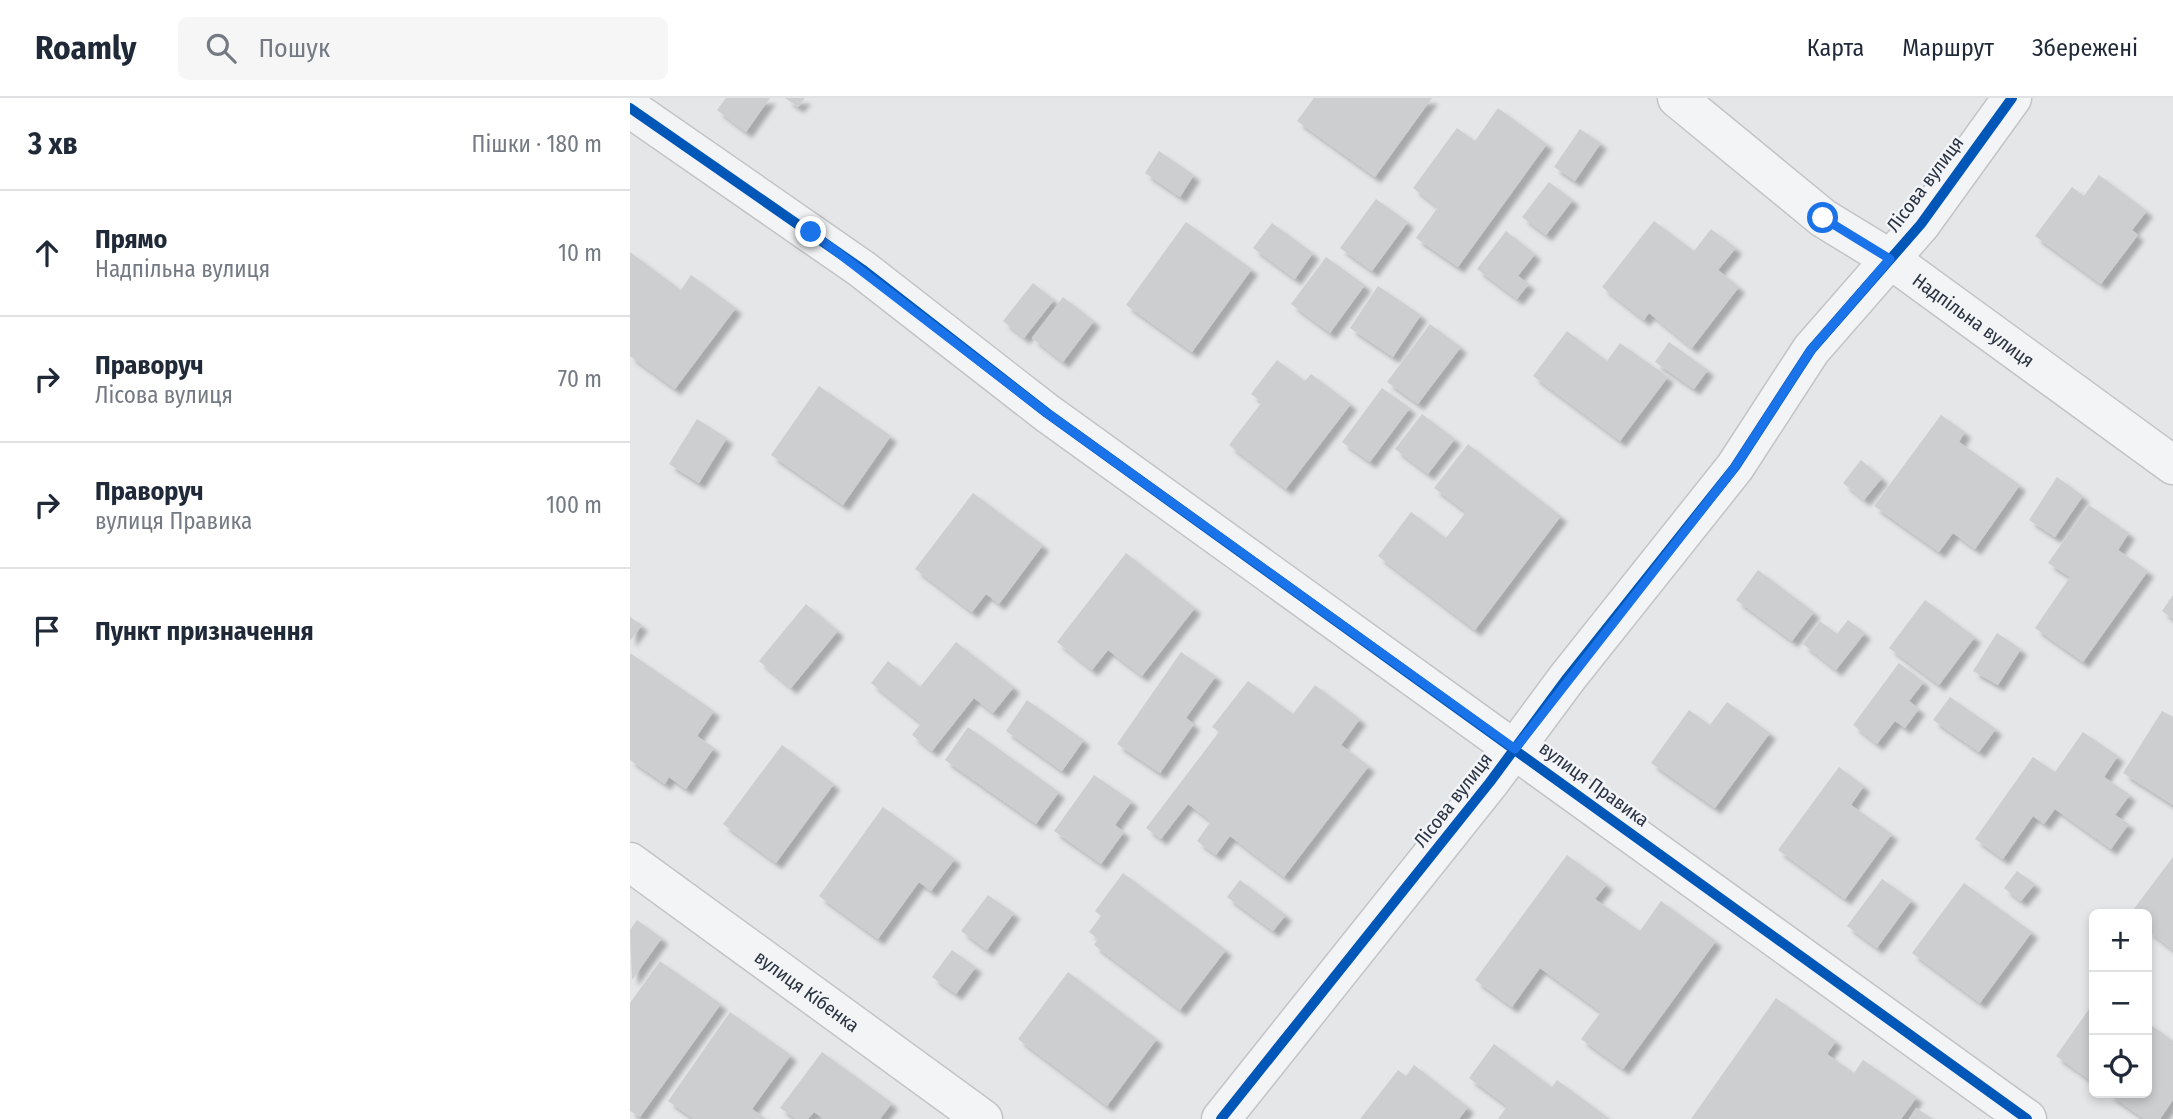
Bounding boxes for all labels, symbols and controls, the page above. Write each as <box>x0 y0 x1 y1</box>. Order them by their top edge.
search box <box>178 17 668 80</box>
text: Roamly <box>35 28 136 68</box>
icon: search <box>202 29 240 67</box>
text: Пошук <box>258 33 330 64</box>
text: Карта <box>1807 34 1864 62</box>
text: Маршрут <box>1902 34 1994 62</box>
text: Збережені <box>2032 34 2138 62</box>
text: 3 хв <box>28 126 78 162</box>
text: Пішки · 180 m <box>472 130 602 158</box>
street label: Лісова вулиця <box>1882 132 1968 236</box>
route start <box>1807 202 1838 233</box>
route end <box>795 216 826 247</box>
text: Прямо <box>95 224 167 255</box>
icon: ahead <box>28 234 66 272</box>
text: 10 m <box>558 239 602 267</box>
text: Надпільна вулиця <box>95 255 270 283</box>
street label: Надпільна вулиця <box>1908 268 2039 372</box>
text: Праворуч <box>95 350 204 381</box>
icon: right <box>28 360 66 398</box>
text: 70 m <box>558 365 602 393</box>
text: Лісова вулиця <box>95 381 233 409</box>
text: Праворуч <box>95 476 204 507</box>
icon: right <box>28 486 66 524</box>
text: 100 m <box>546 491 602 519</box>
text: вулиця Правика <box>95 507 252 535</box>
icon: arrive <box>28 612 66 650</box>
text: Пункт призначення <box>95 616 314 647</box>
street label: вулиця Правика <box>1535 737 1653 831</box>
street label: Лісова вулиця <box>1409 748 1497 852</box>
map controls <box>2089 909 2152 1098</box>
button: + <box>2089 909 2152 972</box>
street label: вулиця Кібенка <box>750 945 864 1037</box>
button: − <box>2089 972 2152 1035</box>
button: locate <box>2089 1035 2152 1098</box>

